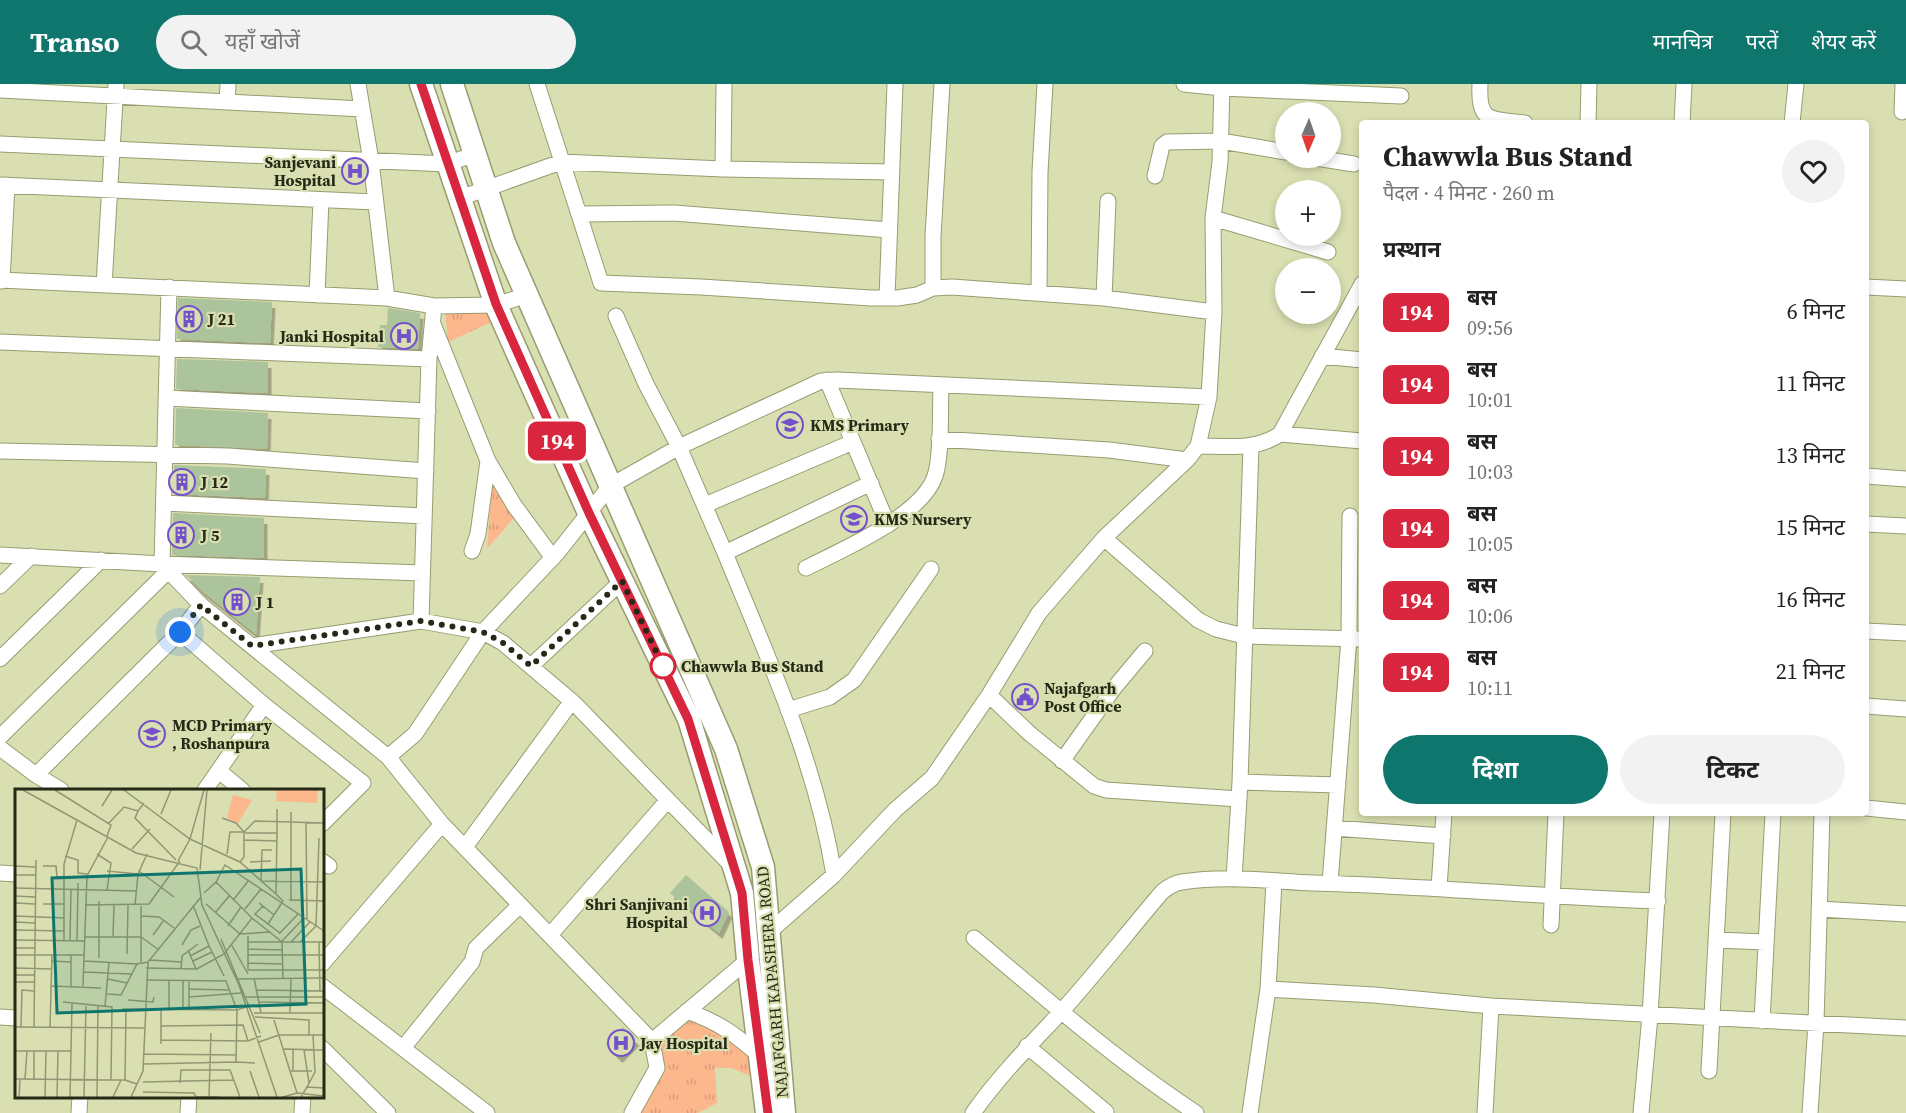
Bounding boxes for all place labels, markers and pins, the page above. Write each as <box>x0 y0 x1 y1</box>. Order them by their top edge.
place label: Sanjevani Hospital <box>264 151 336 191</box>
hospital icon: Sanjevani Hospital <box>340 156 370 186</box>
building icon: J 21 <box>174 304 204 334</box>
place label: J 21 <box>207 308 235 330</box>
hospital icon: Janki Hospital <box>389 321 419 351</box>
place label: Janki Hospital <box>279 325 384 347</box>
school or university icon: KMS Primary <box>775 410 805 440</box>
place label: KMS Primary <box>810 414 909 436</box>
building icon: J 12 <box>167 467 197 497</box>
place label: J 12 <box>200 471 228 493</box>
school or university icon: KMS Nursery <box>839 504 869 534</box>
place label: KMS Nursery <box>874 508 972 530</box>
building icon: J 5 <box>166 520 196 550</box>
place label: J 5 <box>200 524 220 546</box>
building icon: J 1 <box>222 587 252 617</box>
place label: J 1 <box>255 591 274 613</box>
marker: Chawwla Bus Stand <box>650 653 676 679</box>
place label: Chawwla Bus Stand <box>681 655 824 677</box>
place label: Najafgarh Post Office <box>1044 677 1122 717</box>
public building icon: Najafgarh Post Office <box>1010 682 1040 712</box>
place label: MCD Primary , Roshanpura <box>172 714 273 754</box>
school or university icon: MCD Primary , Roshanpura <box>137 719 167 749</box>
place label: Shri Sanjivani Hospital <box>585 893 688 933</box>
hospital icon: Shri Sanjivani Hospital <box>692 898 722 928</box>
hospital icon: Jay Hospital <box>606 1028 636 1058</box>
place label: Jay Hospital <box>639 1032 728 1054</box>

